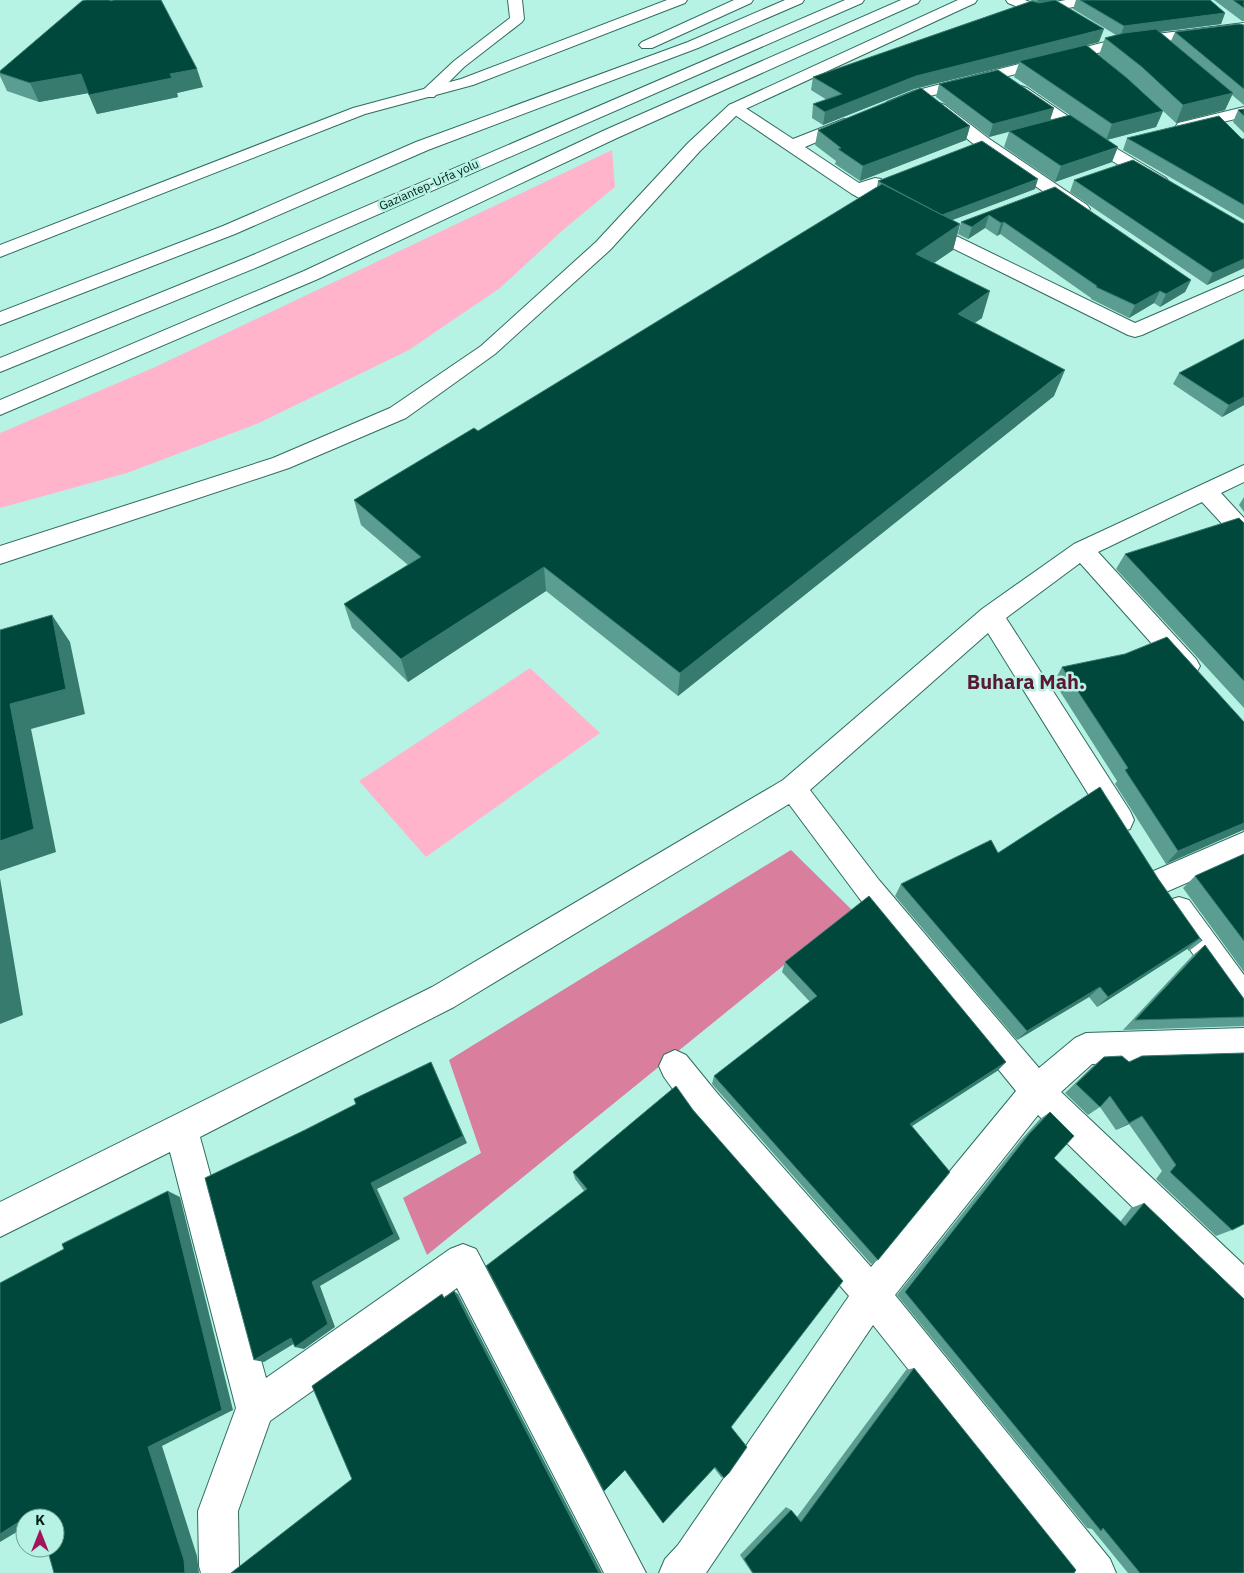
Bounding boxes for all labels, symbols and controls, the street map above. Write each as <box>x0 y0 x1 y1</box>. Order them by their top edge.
street label: Gaziantep-Urfa yolu <box>377 156 481 213</box>
district label: Buhara Mah. <box>967 668 1085 695</box>
north arrow <box>15 1508 65 1558</box>
text: K <box>35 1511 45 1529</box>

